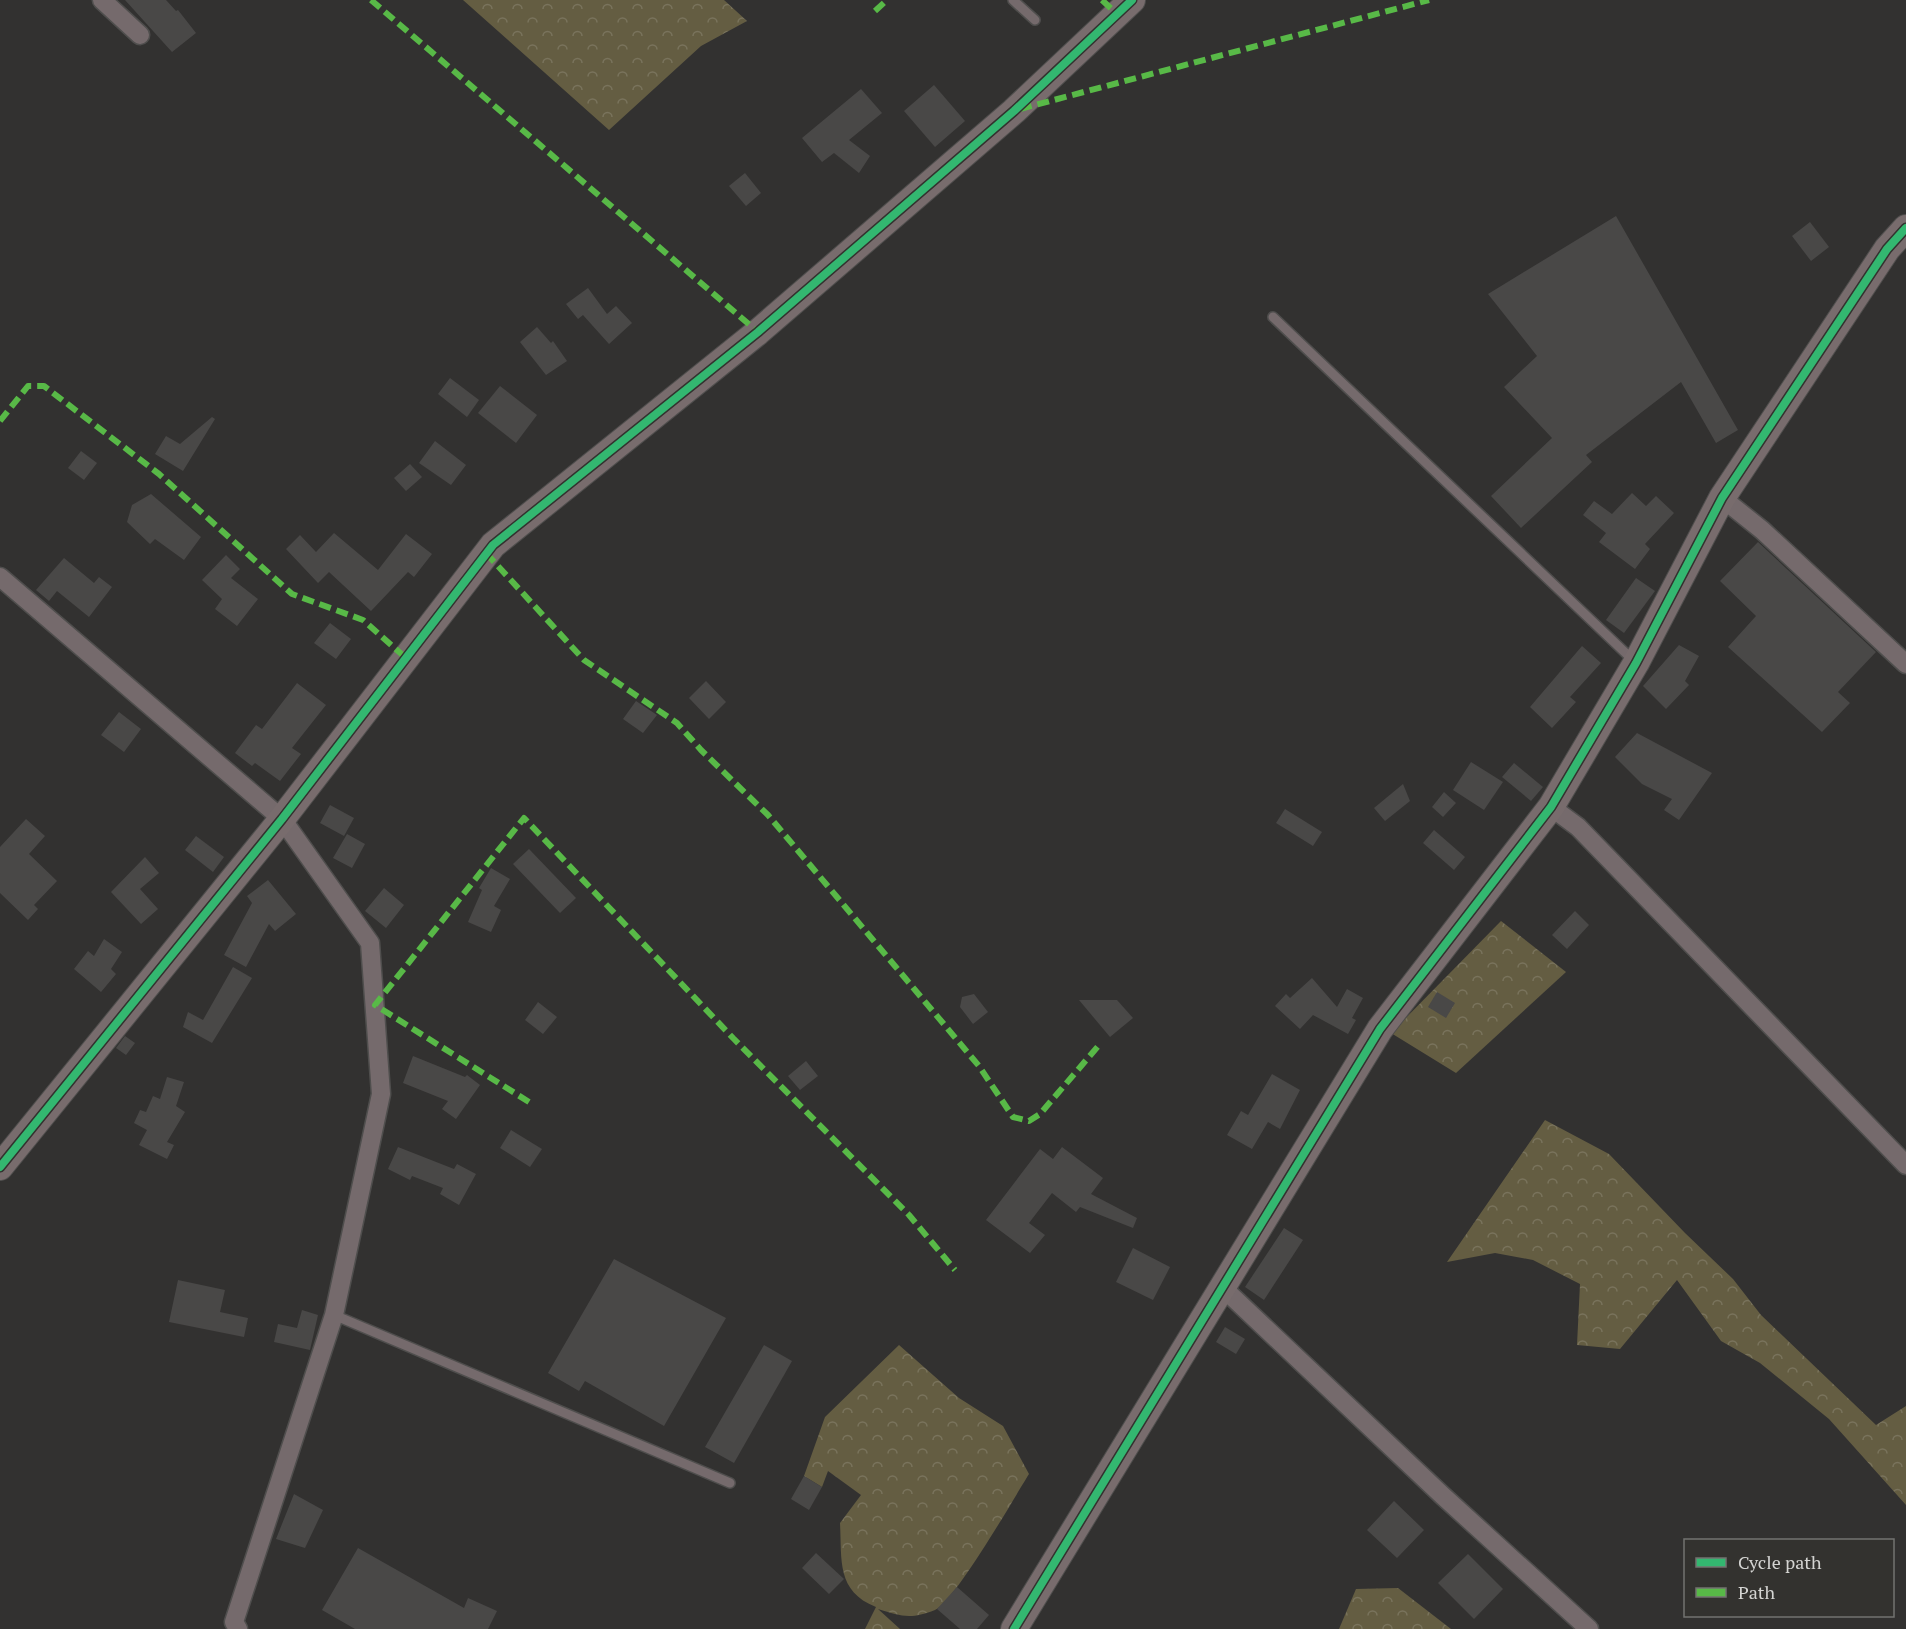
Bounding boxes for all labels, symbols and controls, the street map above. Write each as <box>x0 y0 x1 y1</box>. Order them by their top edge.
legend <box>1684 1539 1894 1617</box>
text: Cycle path <box>1738 1550 1822 1574</box>
text: Path <box>1738 1580 1775 1604</box>

